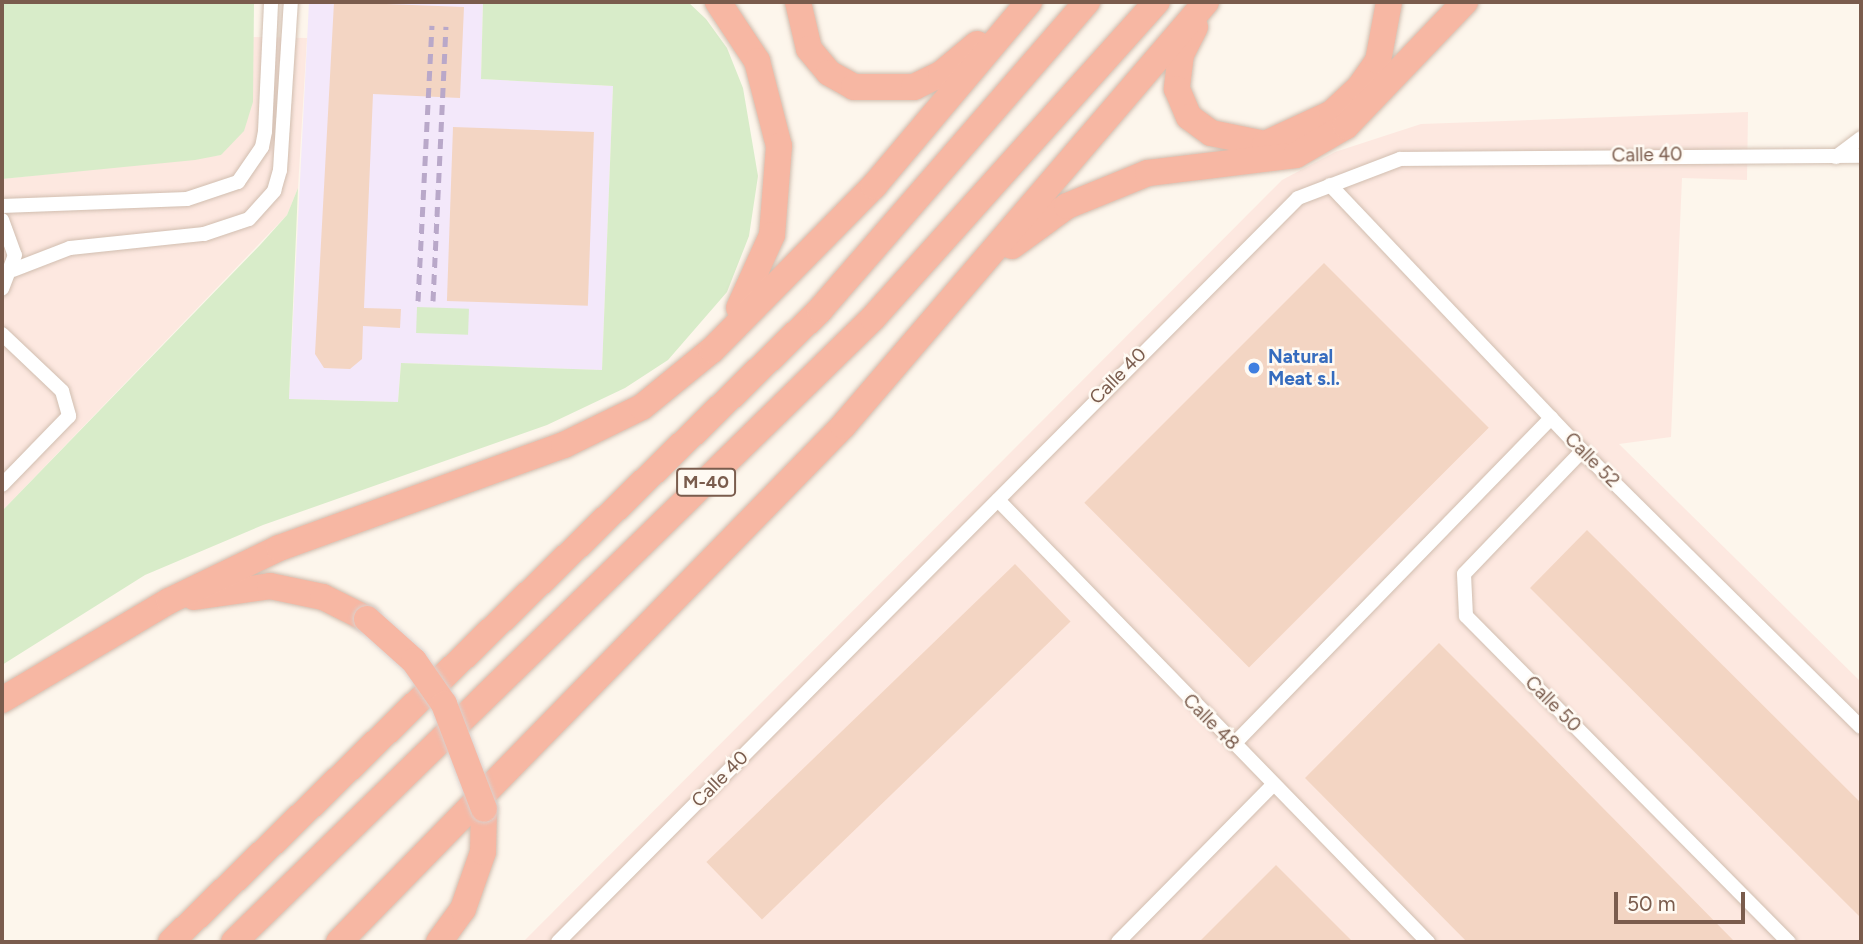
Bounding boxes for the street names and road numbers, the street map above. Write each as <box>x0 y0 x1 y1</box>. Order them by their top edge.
street label: Calle 40 <box>1611 143 1683 167</box>
street label: Calle 40 <box>1085 343 1151 409</box>
street label: Calle 52 <box>1560 428 1624 492</box>
road number: M-40 <box>674 468 738 496</box>
street label: Calle 50 <box>1520 671 1586 737</box>
street label: Calle 48 <box>1178 689 1244 755</box>
street label: Calle 40 <box>687 746 753 812</box>

